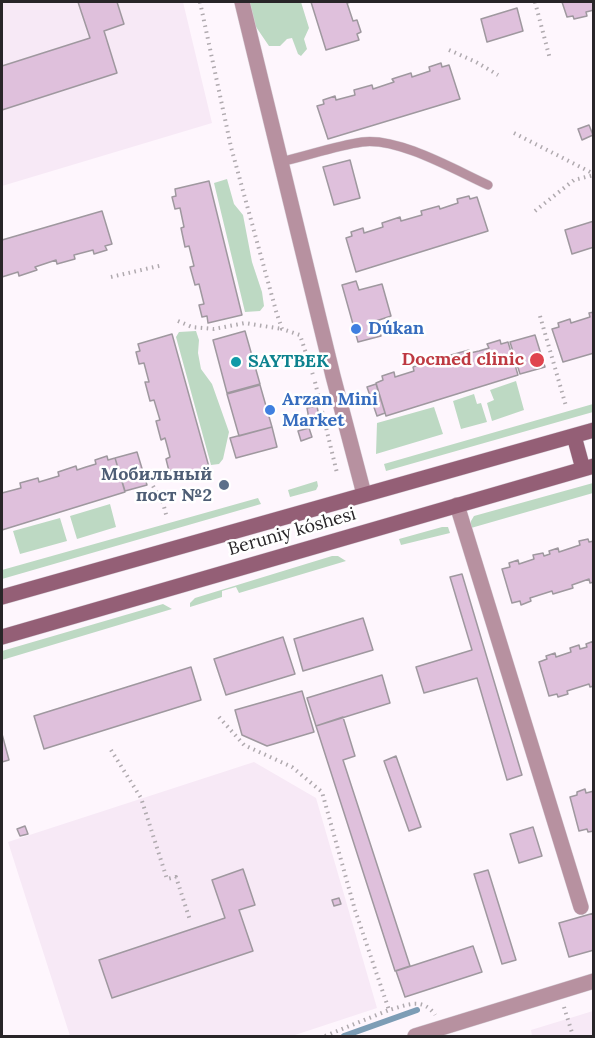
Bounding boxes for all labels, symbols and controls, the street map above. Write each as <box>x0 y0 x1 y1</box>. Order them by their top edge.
place label: Dúkan <box>368 318 424 340</box>
marker: Dúkan <box>349 322 363 336</box>
place label: Docmed clinic <box>402 349 524 371</box>
place label: SAYTBEK <box>248 351 329 373</box>
marker: Docmed clinic <box>528 351 546 369</box>
marker: SAYTBEK <box>229 355 243 369</box>
place label: Arzan Mini Market <box>282 389 378 432</box>
marker: Arzan Mini Market <box>263 403 277 417</box>
place label: Мобильный пост №2 <box>101 464 212 506</box>
marker: Мобильный пост №2 <box>217 478 231 492</box>
street label: Beruniy kóshesi <box>226 503 358 561</box>

